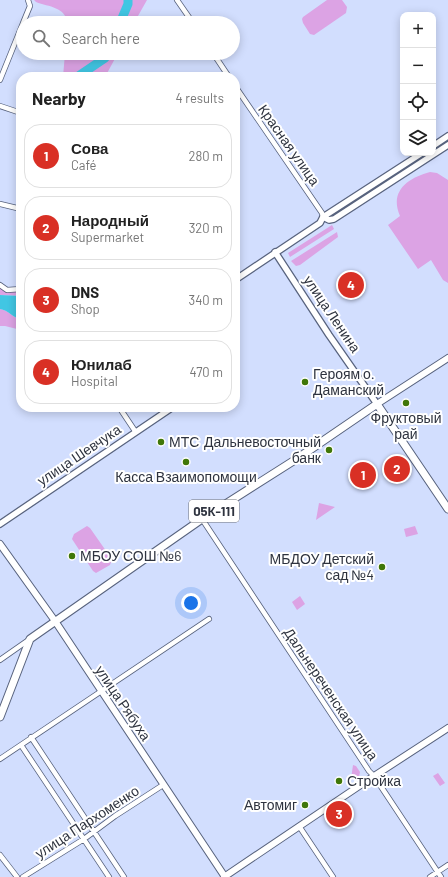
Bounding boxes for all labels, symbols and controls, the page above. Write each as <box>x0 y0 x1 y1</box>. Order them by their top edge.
map controls <box>400 12 436 156</box>
button: + <box>400 12 436 48</box>
search box <box>16 16 240 60</box>
icon: search <box>30 27 52 49</box>
text: Search here <box>62 29 140 47</box>
button: − <box>400 48 436 84</box>
button: locate <box>400 84 436 120</box>
text: Nearby <box>32 88 86 108</box>
text: 4 results <box>176 90 224 106</box>
street label: Красная улица <box>255 101 324 189</box>
button: layers <box>400 120 436 156</box>
text: Сова <box>71 139 108 157</box>
text: 1 <box>44 148 48 164</box>
text: 280 m <box>189 148 223 164</box>
text: Café <box>71 157 96 173</box>
text: Народный <box>71 211 149 229</box>
text: 2 <box>42 220 50 236</box>
text: 320 m <box>189 220 223 236</box>
text: Supermarket <box>71 229 144 245</box>
pin: 4 <box>338 270 364 300</box>
street label: улица Ленина <box>300 272 365 356</box>
text: DNS <box>71 283 99 301</box>
text: 3 <box>42 292 50 308</box>
text: 340 m <box>188 292 223 308</box>
text: Shop <box>71 301 100 317</box>
text: Юнилаб <box>71 355 132 373</box>
text: 4 <box>42 364 50 380</box>
text: 470 m <box>189 364 223 380</box>
place label: Героям о. Даманский <box>313 365 384 398</box>
text: Hospital <box>71 373 118 389</box>
marker: Героям о. Даманский <box>300 377 310 387</box>
marker: Фруктовый рай <box>401 398 411 408</box>
place label: Фруктовый рай <box>371 409 441 442</box>
street label: улица Шевчука <box>34 420 124 489</box>
place label: МТС <box>169 433 199 450</box>
place label: Дальневосточный банк <box>204 433 322 466</box>
marker: МТС <box>156 437 166 447</box>
marker: Дальневосточный банк <box>324 445 334 455</box>
pin: 2 <box>384 454 410 484</box>
marker: Касса Взаимопомощи <box>181 457 191 467</box>
pin: 1 <box>350 460 376 490</box>
place label: Касса Взаимопомощи <box>115 468 257 485</box>
road number: 05К-111 <box>189 500 239 522</box>
place label: МБОУ СОШ №6 <box>80 547 182 564</box>
place label: МБДОУ Детский сад №4 <box>270 550 374 583</box>
marker: МБОУ СОШ №6 <box>67 551 77 561</box>
marker: МБДОУ Детский сад №4 <box>377 562 387 572</box>
your location <box>181 593 201 613</box>
street label: Дальнереченская улица <box>281 624 382 763</box>
street label: улица Рябуха <box>92 662 155 744</box>
place label: Стройка <box>347 772 401 789</box>
marker: Стройка <box>334 776 344 786</box>
street label: улица Пархоменко <box>32 781 142 862</box>
place label: Автомиг <box>244 796 297 813</box>
pin: 3 <box>326 799 352 829</box>
marker: Автомиг <box>300 800 310 810</box>

